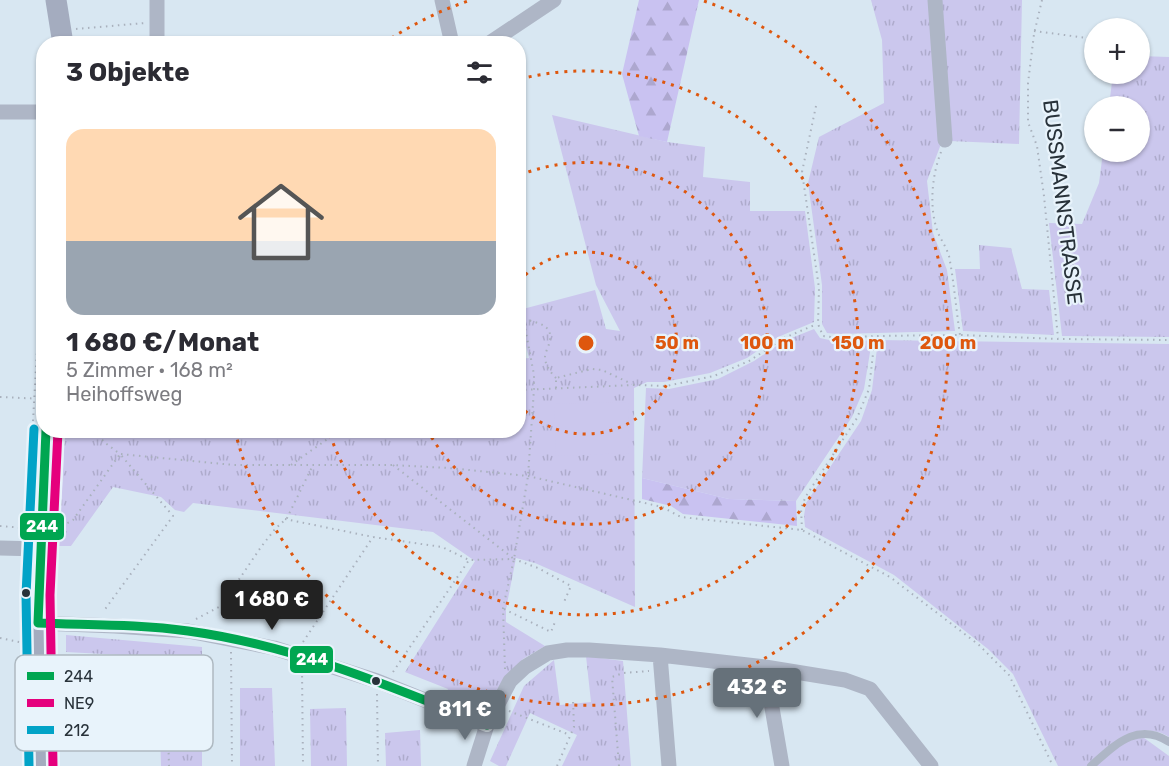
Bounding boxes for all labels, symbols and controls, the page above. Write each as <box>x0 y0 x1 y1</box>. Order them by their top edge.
map controls <box>1084 18 1150 162</box>
button: + <box>1084 18 1150 84</box>
icon: filters <box>463 56 496 89</box>
text: 3 Objekte <box>66 57 190 88</box>
button: − <box>1084 96 1150 162</box>
street label: BUSSMANNSTRASSE <box>1038 98 1088 306</box>
icon: home <box>227 168 335 276</box>
text: 1 680 €/Monat <box>66 327 259 358</box>
text: 50 m <box>655 332 699 354</box>
text: 100 m <box>740 332 794 354</box>
text: 150 m <box>831 332 885 354</box>
text: 200 m <box>920 332 976 354</box>
centre of rings <box>576 333 596 353</box>
text: 5 Zimmer · 168 m² <box>66 358 233 382</box>
text: Heihoffsweg <box>66 382 183 406</box>
line badge: 244 <box>19 512 65 541</box>
text: 244 <box>26 517 58 536</box>
pin: 1 680 € <box>217 580 327 631</box>
unlabelled marker <box>20 587 32 599</box>
text: 1 680 € <box>235 587 309 611</box>
line badge: 244 <box>289 645 334 674</box>
text: 244 <box>296 650 328 669</box>
legend <box>15 655 213 751</box>
text: 244 <box>64 667 93 686</box>
pin: 432 € <box>715 668 799 719</box>
unlabelled marker <box>370 675 382 687</box>
text: 432 € <box>727 675 787 699</box>
pin: 811 € <box>423 690 507 741</box>
text: NE9 <box>64 694 94 713</box>
text: 811 € <box>438 697 492 721</box>
text: 212 <box>64 721 90 740</box>

